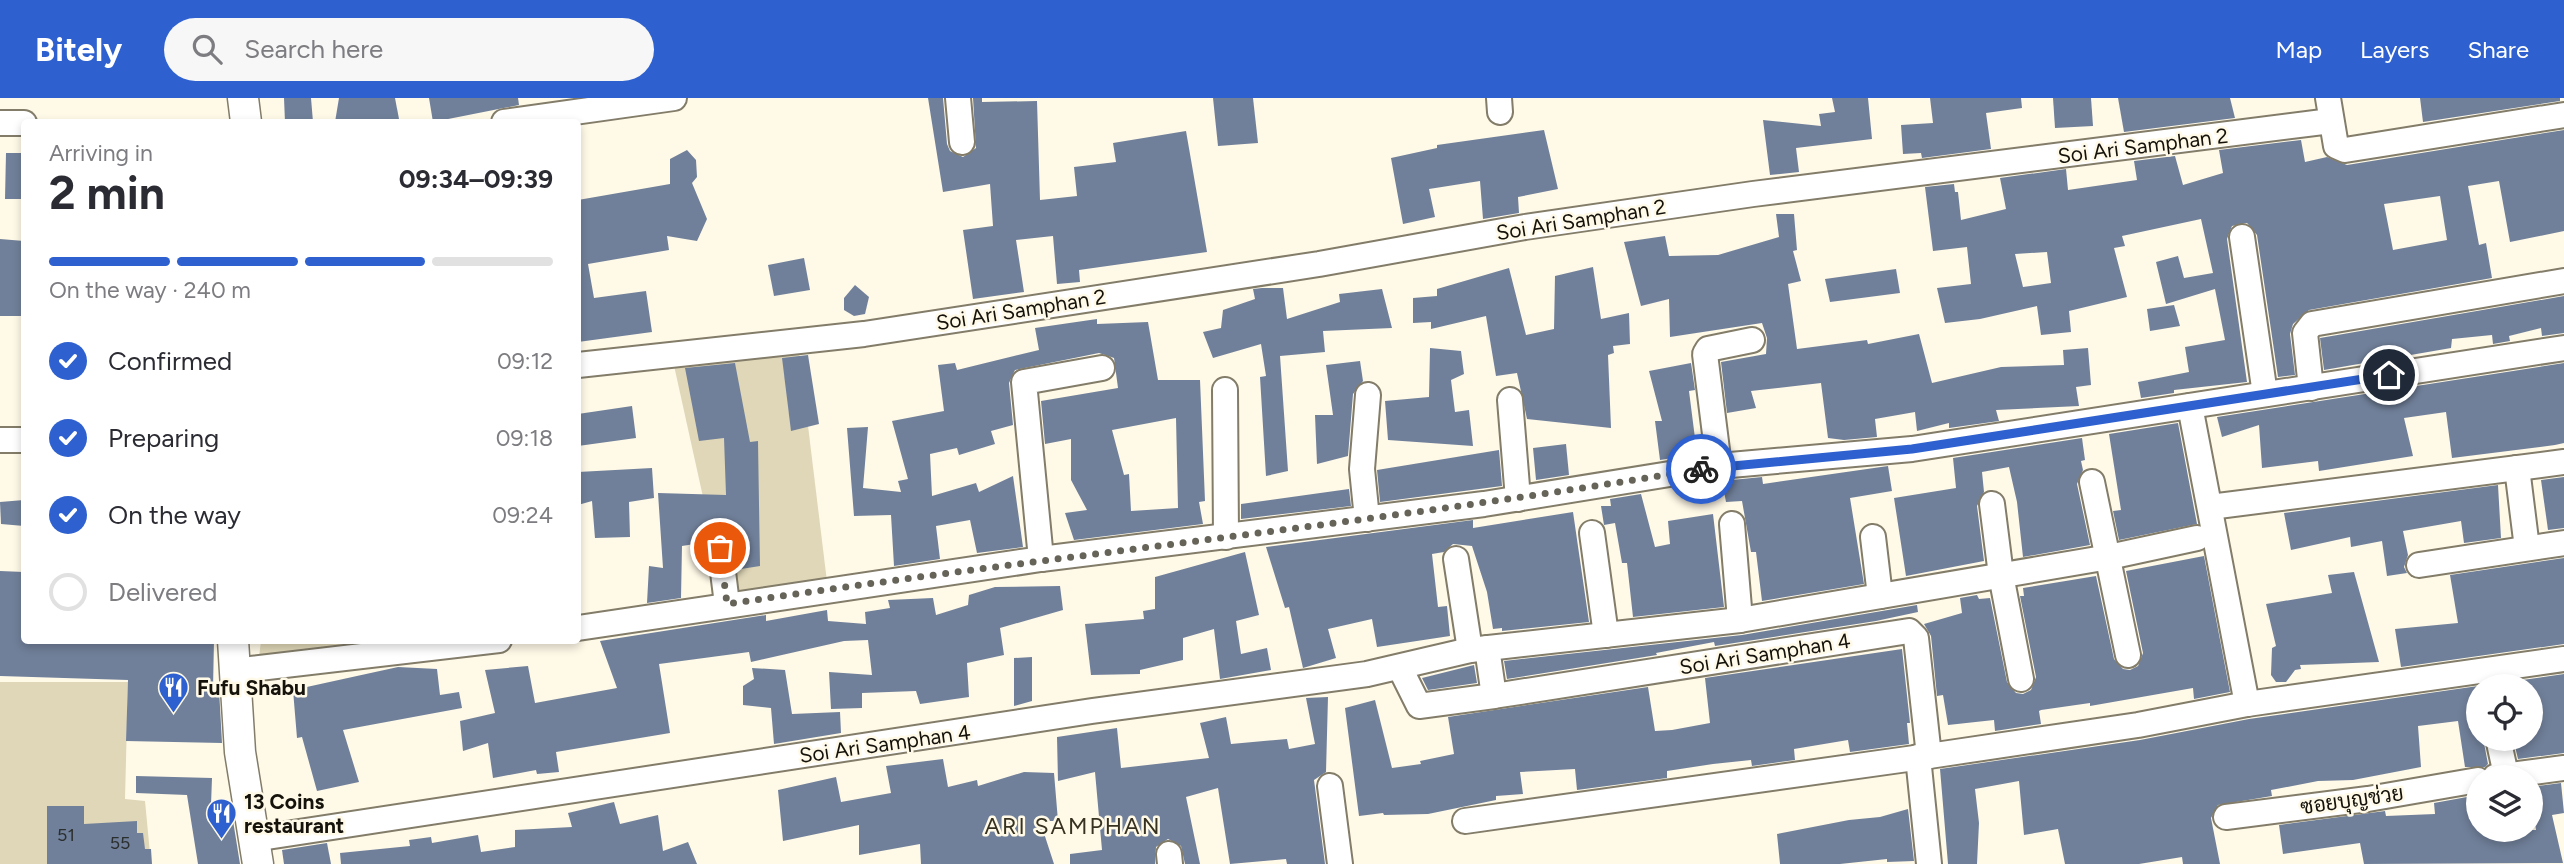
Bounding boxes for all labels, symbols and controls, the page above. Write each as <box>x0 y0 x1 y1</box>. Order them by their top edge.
search box <box>164 18 654 81</box>
text: Bitely <box>35 30 122 69</box>
icon: search <box>188 30 226 68</box>
text: Search here <box>244 33 383 65</box>
text: Map <box>2275 35 2322 64</box>
text: Layers <box>2360 35 2429 64</box>
text: Share <box>2467 35 2529 64</box>
street label: Soi Ari Samphan 2 <box>2056 123 2230 168</box>
text: Arriving in <box>49 139 153 167</box>
text: 09:34–09:39 <box>399 163 553 195</box>
text: 2 min <box>49 165 165 221</box>
street label: Soi Ari Samphan 2 <box>1494 194 1668 245</box>
text: On the way · 240 m <box>49 276 251 304</box>
street label: Soi Ari Samphan 2 <box>934 284 1108 335</box>
icon: check <box>49 342 87 380</box>
text: Confirmed <box>108 345 232 377</box>
pin <box>2359 345 2419 405</box>
text: 09:12 <box>497 347 553 375</box>
icon: home <box>2370 356 2408 394</box>
icon: check <box>49 419 87 457</box>
text: Preparing <box>108 422 219 454</box>
text: 09:18 <box>496 424 553 452</box>
courier <box>1666 434 1736 504</box>
icon: bike <box>1682 450 1720 488</box>
icon: check <box>49 496 87 534</box>
text: On the way <box>108 499 241 531</box>
text: 09:24 <box>492 501 553 529</box>
pin <box>690 518 750 578</box>
icon: bag <box>701 529 739 567</box>
text: Delivered <box>108 576 217 608</box>
street label: Soi Ari Samphan 4 <box>1678 628 1852 679</box>
restaurant icon: Fufu Shabu <box>157 671 191 715</box>
map controls <box>2466 674 2543 842</box>
button: locate <box>2466 674 2543 751</box>
place label: Fufu Shabu <box>197 675 306 700</box>
street label: Soi Ari Samphan 4 <box>798 719 972 768</box>
button: layers <box>2466 765 2543 842</box>
street label: ซอยบุญช่วย <box>2299 780 2405 821</box>
place label: 13 Coins restaurant <box>244 789 344 838</box>
restaurant icon: 13 Coins restaurant <box>204 797 238 841</box>
district label: ARI SAMPHAN <box>985 812 1162 840</box>
house number: 51 <box>57 824 75 846</box>
house number: 55 <box>110 832 130 854</box>

